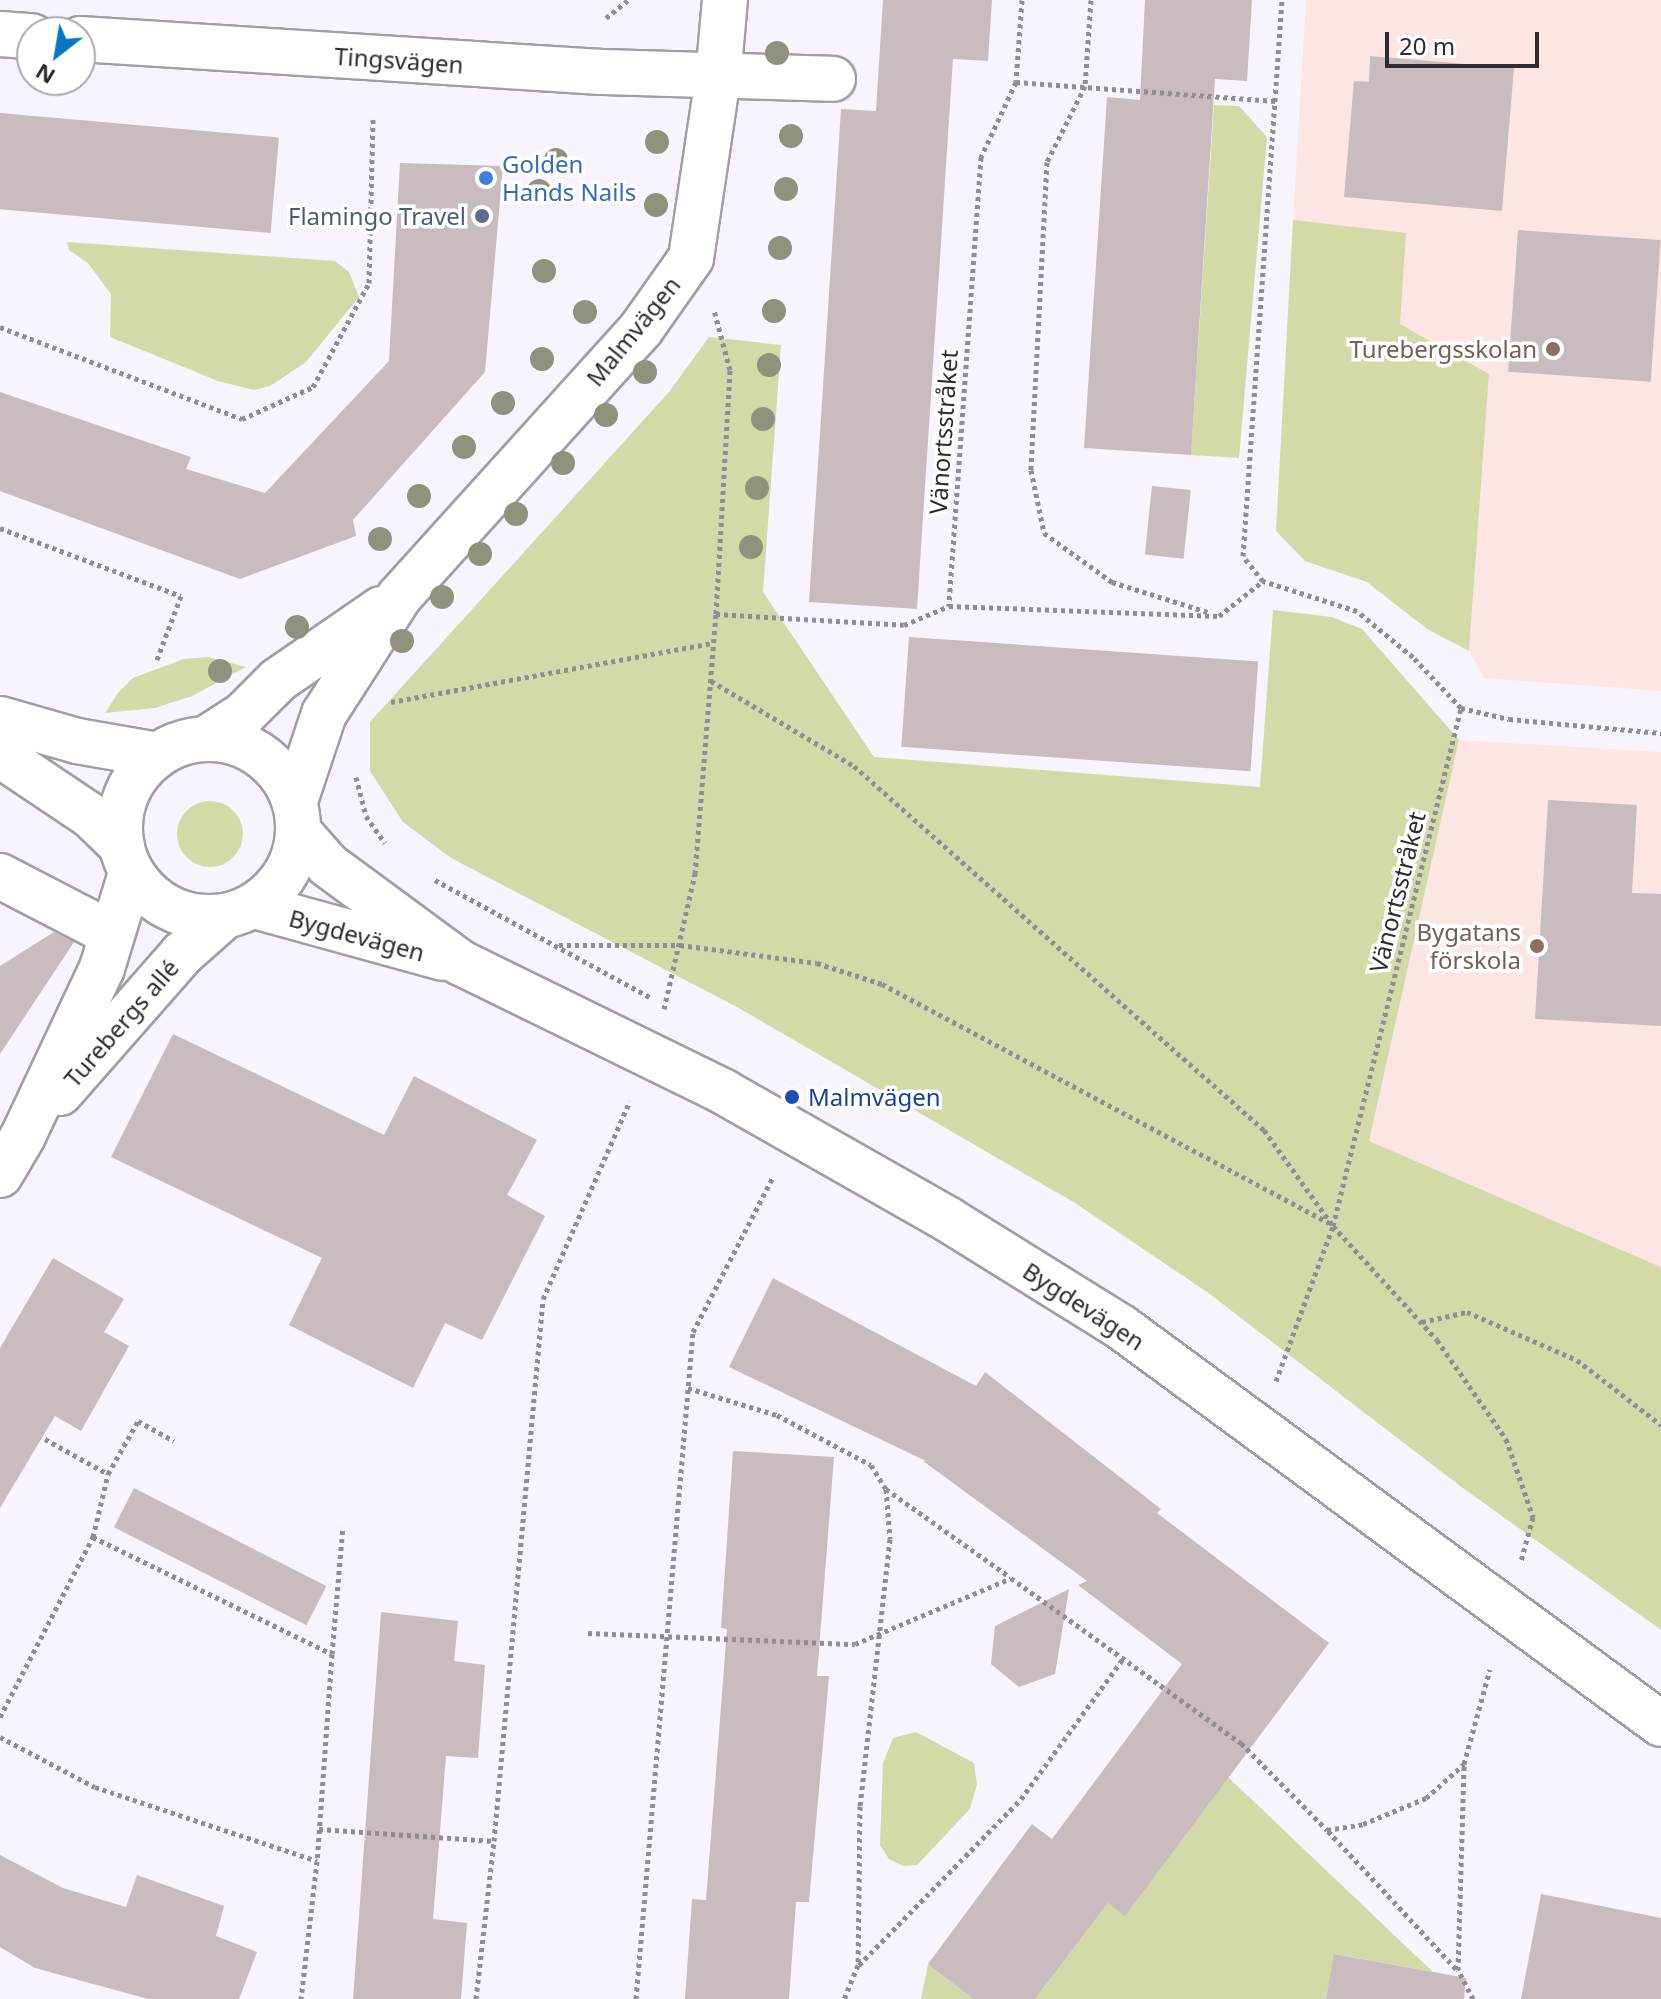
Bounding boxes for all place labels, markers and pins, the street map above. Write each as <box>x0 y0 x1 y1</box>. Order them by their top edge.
place label: Golden Hands Nails <box>502 150 636 206</box>
marker: Golden Hands Nails <box>477 169 495 187</box>
place label: Flamingo Travel <box>288 202 466 230</box>
marker: Flamingo Travel <box>473 207 491 225</box>
place label: Turebergsskolan <box>1350 335 1537 363</box>
marker: Turebergsskolan <box>1544 340 1562 358</box>
place label: Bygatans förskola <box>1416 918 1521 974</box>
marker: Bygatans förskola <box>1528 937 1546 955</box>
place label: Malmvägen <box>808 1083 941 1111</box>
marker: Malmvägen <box>783 1088 801 1106</box>

